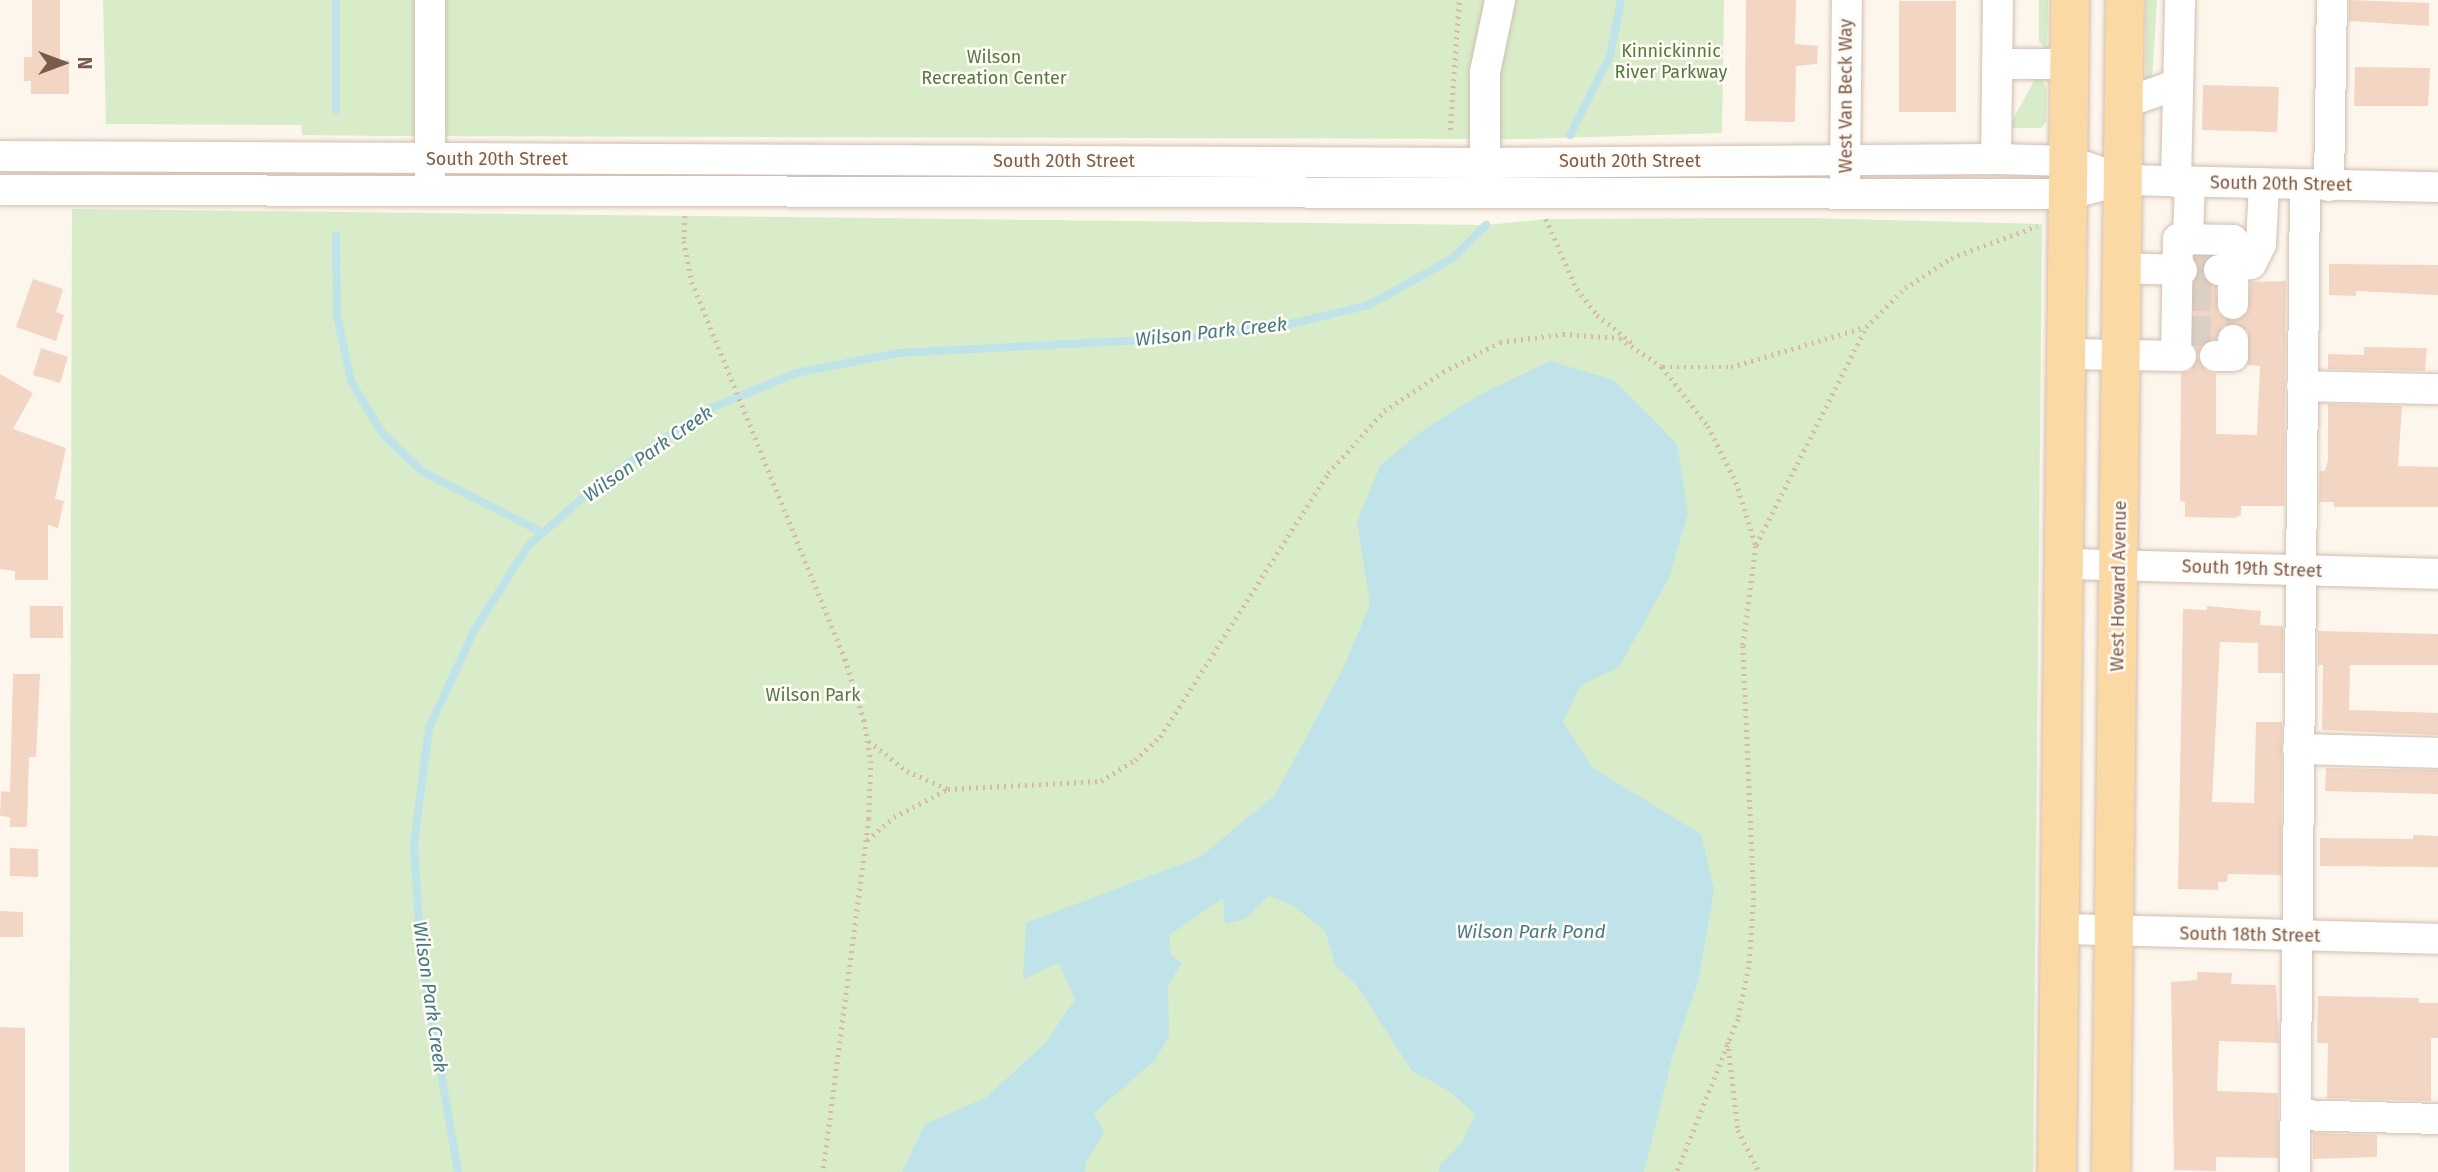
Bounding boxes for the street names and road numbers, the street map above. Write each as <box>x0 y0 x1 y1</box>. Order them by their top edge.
street label: West Van Beck Way <box>1835 19 1857 173</box>
street label: South 20th Street <box>426 148 568 170</box>
street label: South 20th Street <box>993 150 1135 172</box>
street label: South 20th Street <box>1559 150 1701 172</box>
street label: South 20th Street <box>2210 172 2352 196</box>
street label: West Howard Avenue <box>2107 500 2131 672</box>
street label: South 19th Street <box>2181 556 2323 582</box>
street label: South 18th Street <box>2179 923 2321 947</box>

